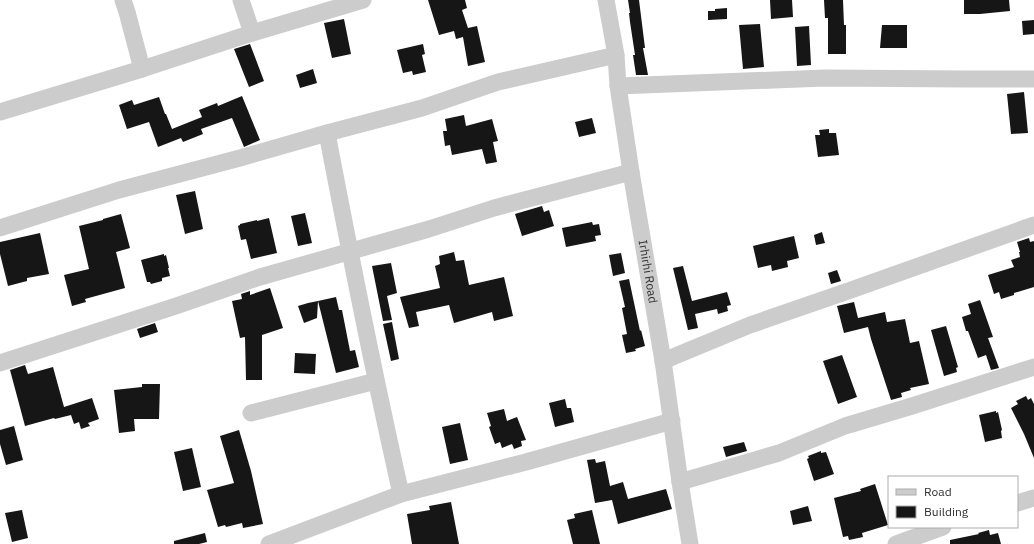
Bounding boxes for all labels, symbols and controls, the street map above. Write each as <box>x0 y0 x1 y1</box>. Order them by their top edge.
street label: Irhirhi Road <box>636 239 661 304</box>
legend <box>888 476 1018 528</box>
text: Road <box>924 484 952 499</box>
text: Building <box>924 504 969 519</box>

